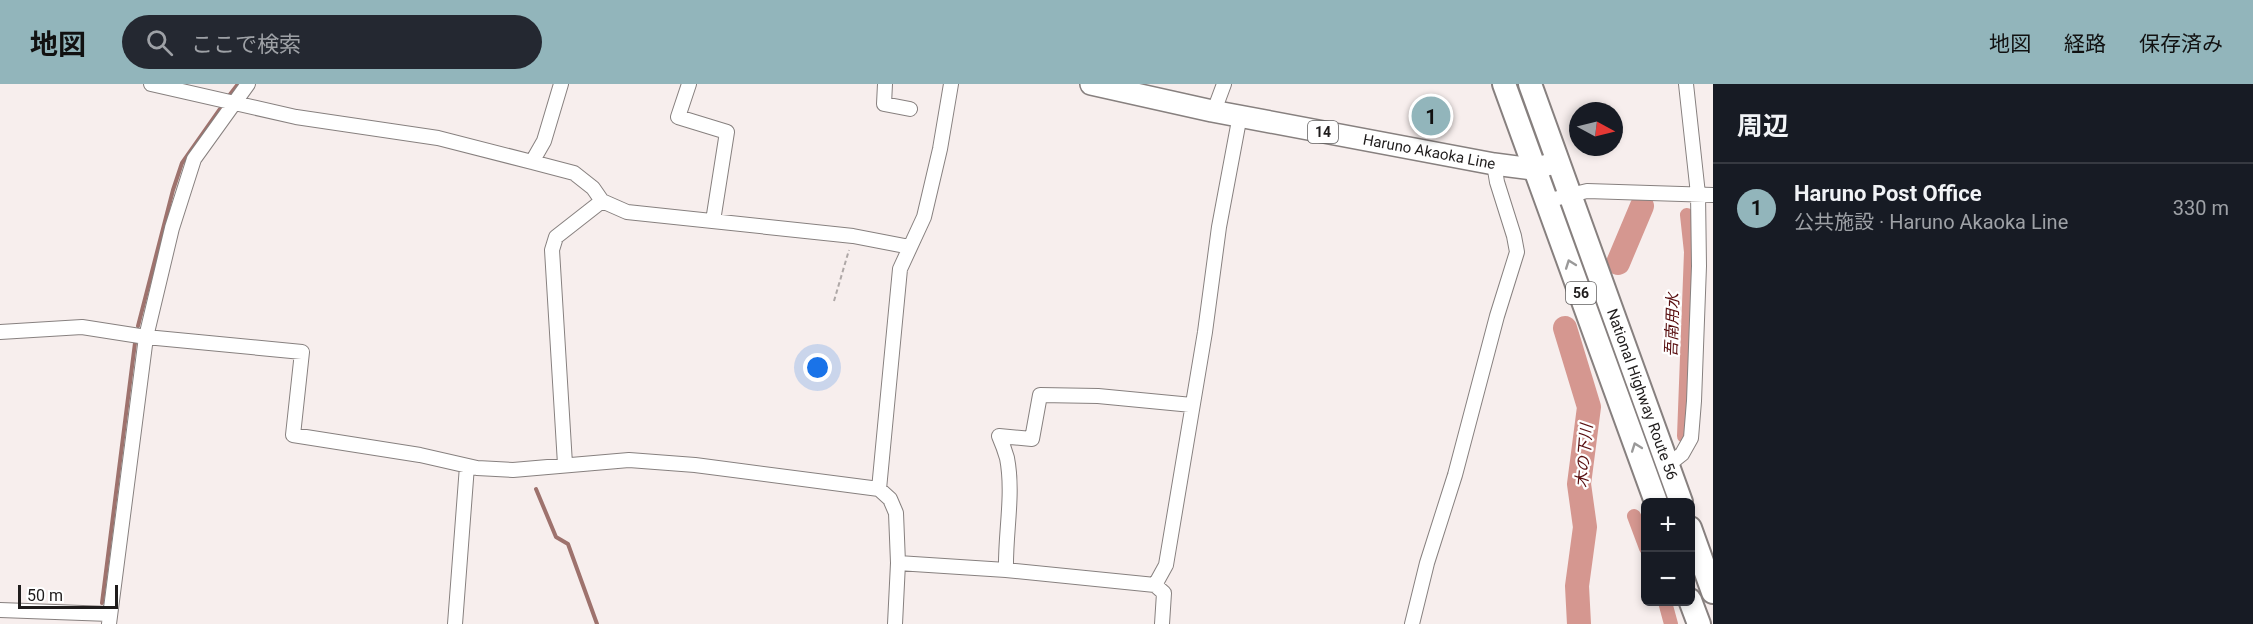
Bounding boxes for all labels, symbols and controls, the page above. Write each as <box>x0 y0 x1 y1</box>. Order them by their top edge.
search box <box>122 15 542 69</box>
icon: search <box>143 26 176 59</box>
text: 地図 <box>30 28 86 61</box>
text: ここで検索 <box>191 32 301 57</box>
text: 地図 <box>1989 32 2031 56</box>
text: 経路 <box>2064 32 2106 56</box>
text: 保存済み <box>2139 32 2223 56</box>
pin: 1 <box>1412 93 1450 138</box>
north arrow <box>1569 102 1623 156</box>
text: 周辺 <box>1737 111 1789 141</box>
road number: 14 <box>1308 121 1338 143</box>
street label: Haruno Akaoka Line <box>1361 131 1497 173</box>
text: Haruno Post Office <box>1794 181 1982 206</box>
text: 1 <box>1751 196 1762 220</box>
text: 330 m <box>2173 196 2229 220</box>
text: 公共施設 · Haruno Akaoka Line <box>1794 210 2068 234</box>
one-way arrow <box>1565 259 1578 270</box>
road number: 56 <box>1566 282 1596 304</box>
water label: 吾南用水 <box>1661 291 1683 357</box>
street label: National Highway Route 56 <box>1603 306 1681 482</box>
your location <box>803 353 832 382</box>
water label: 木の下川 <box>1572 421 1596 489</box>
one-way arrow <box>1630 443 1643 453</box>
map controls <box>1641 498 1695 606</box>
button: + <box>1641 498 1695 552</box>
button: − <box>1641 552 1695 606</box>
scale bar <box>18 582 118 610</box>
text: 50 m <box>27 586 63 605</box>

